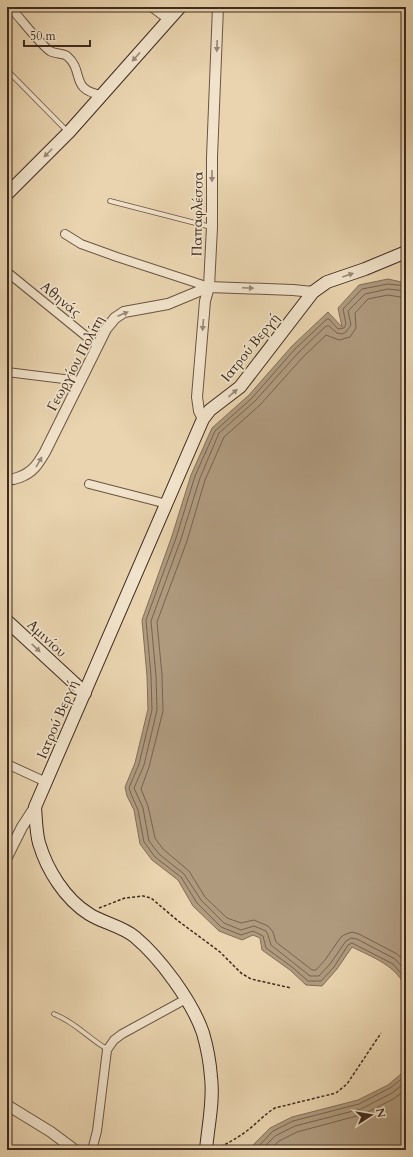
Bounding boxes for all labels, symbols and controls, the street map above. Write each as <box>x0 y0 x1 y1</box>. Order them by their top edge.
scale bar <box>24 22 90 48</box>
text: 50 m <box>30 28 57 44</box>
one-way arrow <box>213 40 220 52</box>
one-way arrow <box>131 52 140 62</box>
one-way arrow <box>43 148 53 158</box>
one-way arrow <box>209 170 215 183</box>
street label: Παπαφλέσσα <box>187 171 208 256</box>
one-way arrow <box>342 272 354 278</box>
street label: Αθηνάς <box>36 277 85 322</box>
one-way arrow <box>242 285 255 291</box>
street label: Ιατρού Βεργή <box>217 309 284 386</box>
one-way arrow <box>117 311 128 317</box>
street label: Γεωργίου Πολίτη <box>42 312 109 414</box>
one-way arrow <box>199 319 206 331</box>
one-way arrow <box>227 389 238 398</box>
one-way arrow <box>36 456 43 468</box>
street label: Αμινίου <box>23 615 71 662</box>
one-way arrow <box>31 643 41 652</box>
street label: Ιατρού Βεργή <box>32 677 83 762</box>
north arrow <box>351 1095 391 1135</box>
text: N <box>372 1107 389 1120</box>

